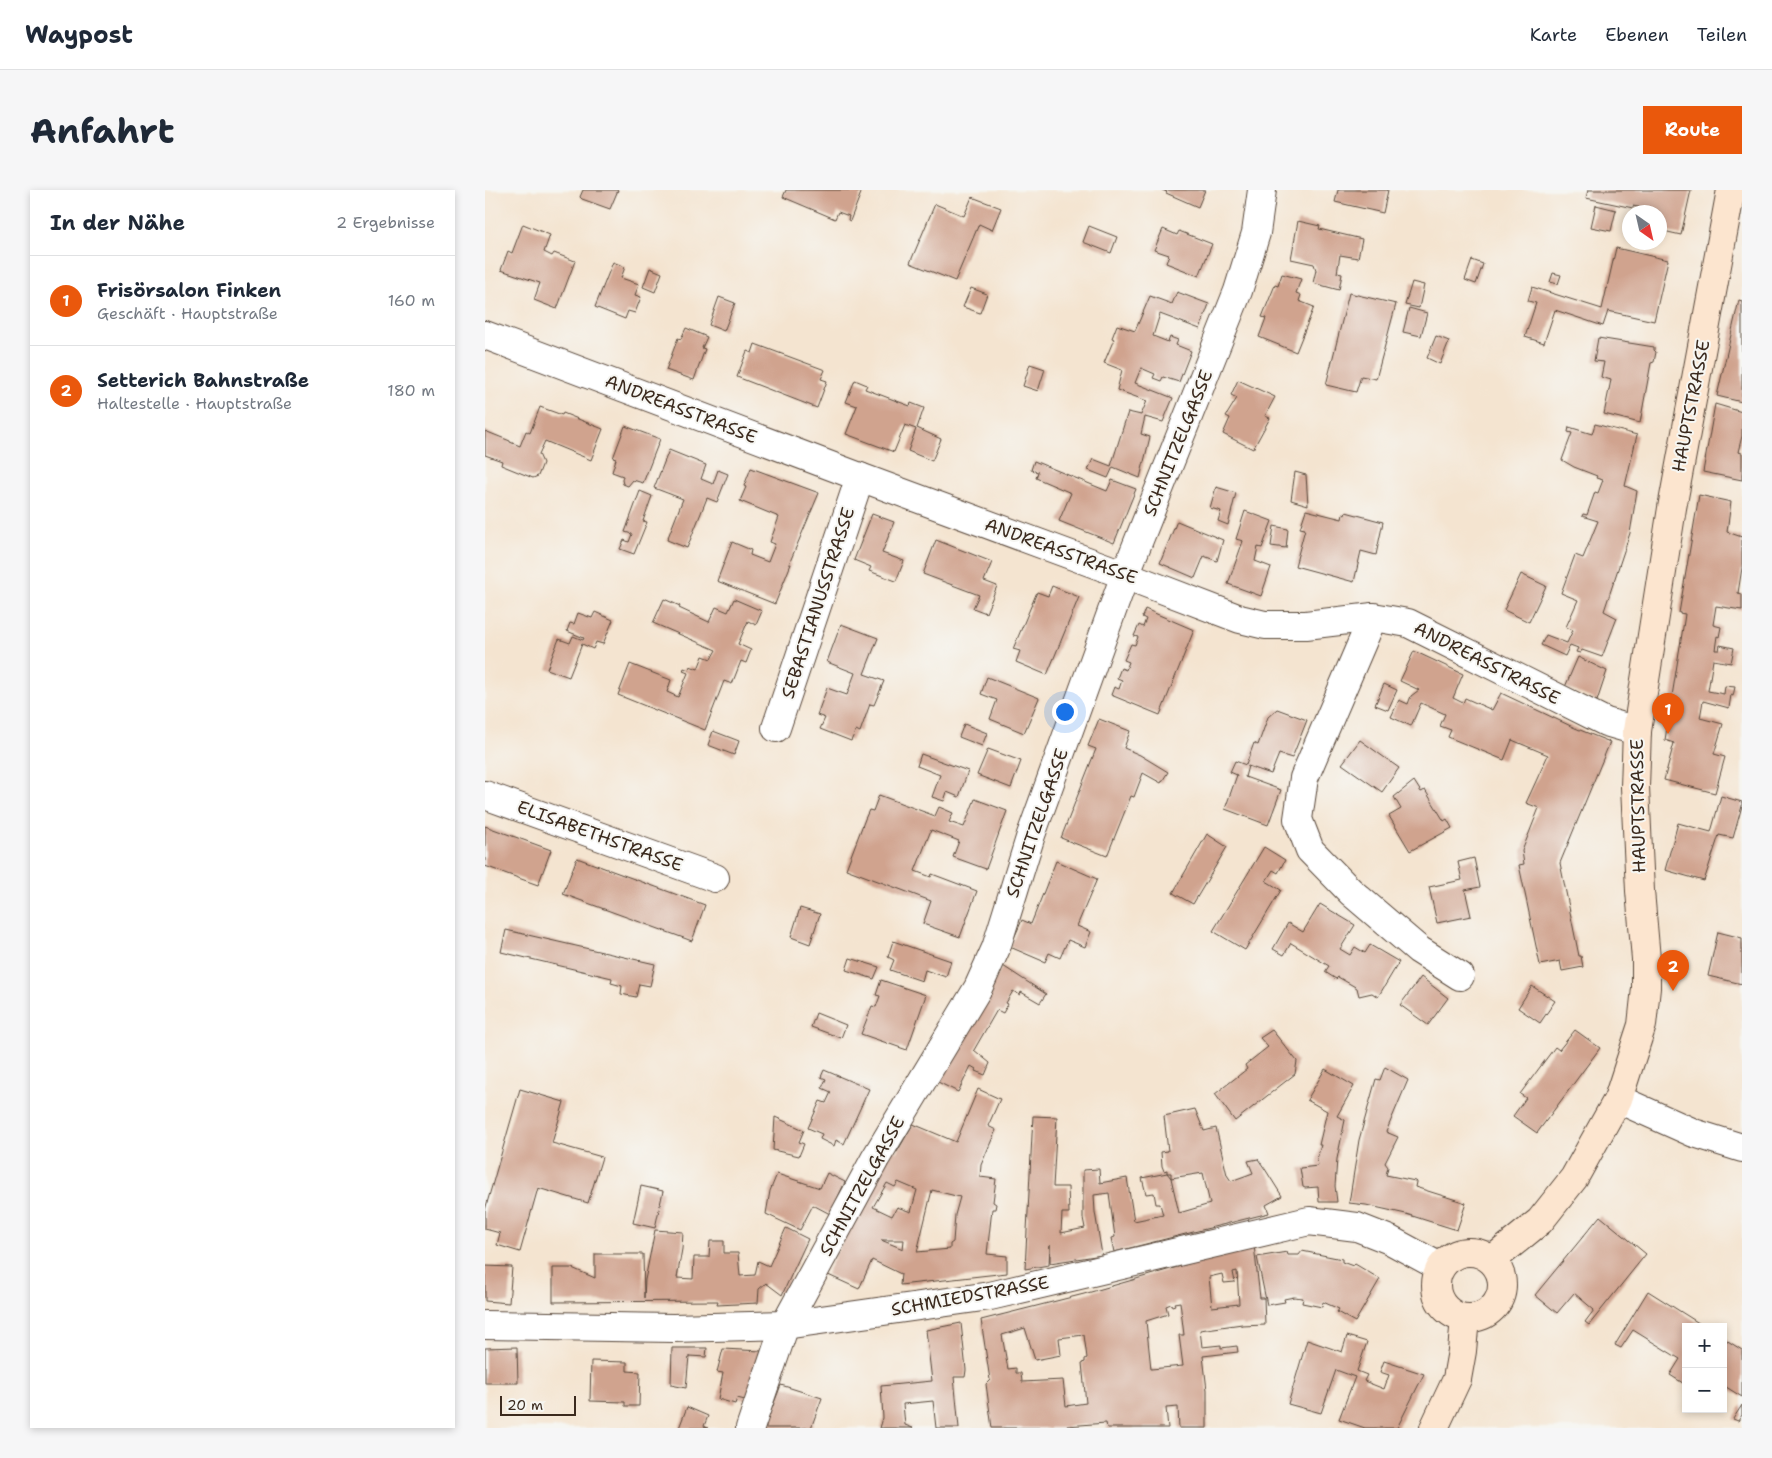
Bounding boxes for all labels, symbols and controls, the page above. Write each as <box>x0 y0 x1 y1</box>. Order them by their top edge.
text: Waypost <box>25 19 133 51</box>
text: Karte <box>1530 23 1577 47</box>
text: Ebenen <box>1605 23 1669 47</box>
text: Teilen <box>1697 23 1747 47</box>
button: Route <box>1643 106 1742 154</box>
text: Anfahrt <box>30 107 174 154</box>
north arrow <box>1622 205 1667 250</box>
text: In der Nähe <box>50 209 185 237</box>
text: 2 Ergebnisse <box>336 212 435 233</box>
text: Frisörsalon Finken <box>97 278 281 303</box>
text: 1 <box>62 290 70 311</box>
text: 160 m <box>388 290 435 311</box>
text: Geschäft · Hauptstraße <box>97 303 278 324</box>
street label: HAUPTSTRASSE <box>1666 338 1716 474</box>
street label: SCHNITZELGASSE <box>1138 366 1218 520</box>
text: Setterich Bahnstraße <box>97 368 309 393</box>
street label: ANDREASSTRASSE <box>602 369 760 449</box>
text: 2 <box>60 380 72 401</box>
text: 180 m <box>387 380 435 401</box>
text: Haltestelle · Hauptstraße <box>97 393 292 414</box>
street label: SEBASTIANUSSTRASSE <box>776 504 860 702</box>
street label: ANDREASSTRASSE <box>981 512 1141 590</box>
street label: ANDREASSTRASSE <box>1410 616 1564 710</box>
pin: 1 <box>1652 693 1684 734</box>
your location <box>1052 699 1078 725</box>
street label: HAUPTSTRASSE <box>1625 739 1651 873</box>
street label: SCHNITZELGASSE <box>1000 745 1074 901</box>
street label: ELISABETHSTRASSE <box>514 795 686 877</box>
pin: 2 <box>1657 950 1689 991</box>
street label: SCHNITZELGASSE <box>814 1112 910 1260</box>
street label: SCHMIEDSTRASSE <box>889 1270 1051 1322</box>
map controls <box>1682 1323 1727 1413</box>
button: + <box>1682 1323 1727 1368</box>
button: − <box>1682 1368 1727 1413</box>
scale bar <box>500 1393 576 1416</box>
text: 20 m <box>507 1396 543 1414</box>

